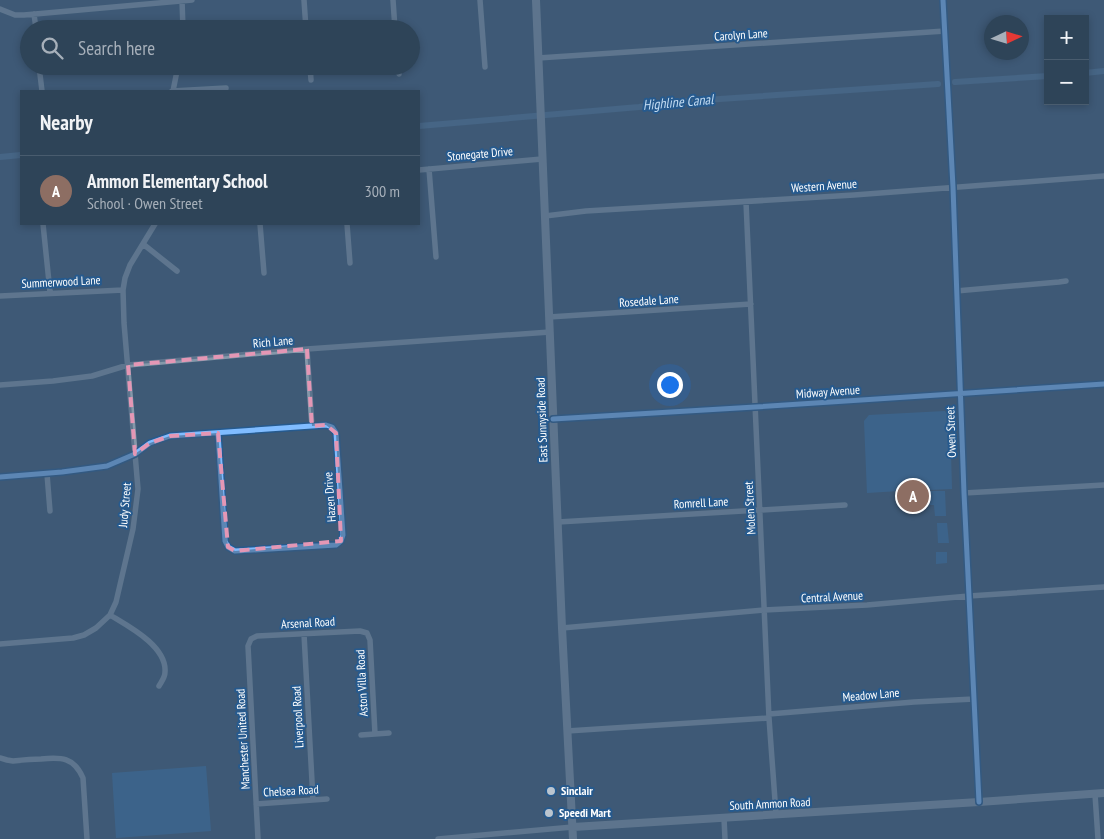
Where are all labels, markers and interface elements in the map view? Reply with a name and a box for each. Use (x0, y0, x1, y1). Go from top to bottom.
north arrow (984, 15, 1029, 60)
map controls (1044, 15, 1089, 105)
button: + (1044, 15, 1089, 60)
search box (20, 20, 420, 75)
street label: Carolyn Lane (714, 25, 768, 44)
icon: search (38, 34, 66, 62)
text: Search here (78, 36, 155, 60)
button: − (1044, 60, 1089, 105)
water label: Highline Canal (642, 90, 716, 114)
text: Nearby (40, 109, 93, 136)
street label: Stonegate Drive (446, 143, 514, 164)
text: Ammon Elementary School (87, 169, 268, 193)
street label: Western Avenue (791, 176, 857, 195)
text: A (52, 181, 60, 201)
text: 300 m (365, 181, 400, 201)
text: School · Owen Street (87, 193, 203, 213)
street label: Summerwood Lane (21, 272, 101, 291)
street label: Rosedale Lane (619, 291, 679, 310)
street label: Rich Lane (252, 332, 294, 351)
your location (657, 372, 683, 398)
street label: East Sunnyside Road (533, 377, 550, 463)
street label: Midway Avenue (795, 382, 860, 401)
street label: Owen Street (942, 405, 959, 458)
street label: Hazen Drive (320, 472, 339, 522)
pin: A (897, 477, 929, 515)
street label: Molen Street (741, 480, 758, 535)
street label: Judy Street (115, 481, 134, 529)
street label: Romrell Lane (673, 494, 729, 511)
street label: Central Avenue (801, 587, 863, 606)
street label: Arsenal Road (281, 614, 335, 631)
street label: Aston Villa Road (352, 649, 371, 717)
street label: Meadow Lane (842, 685, 900, 704)
street label: Liverpool Road (288, 686, 307, 748)
street label: Manchester United Road (232, 688, 253, 790)
street label: Chelsea Road (263, 782, 319, 799)
place label: Sinclair (561, 783, 593, 798)
marker: Sinclair (545, 785, 557, 797)
street label: South Ammon Road (729, 794, 811, 813)
place label: Speedi Mart (559, 805, 611, 820)
marker: Speedi Mart (543, 807, 555, 819)

